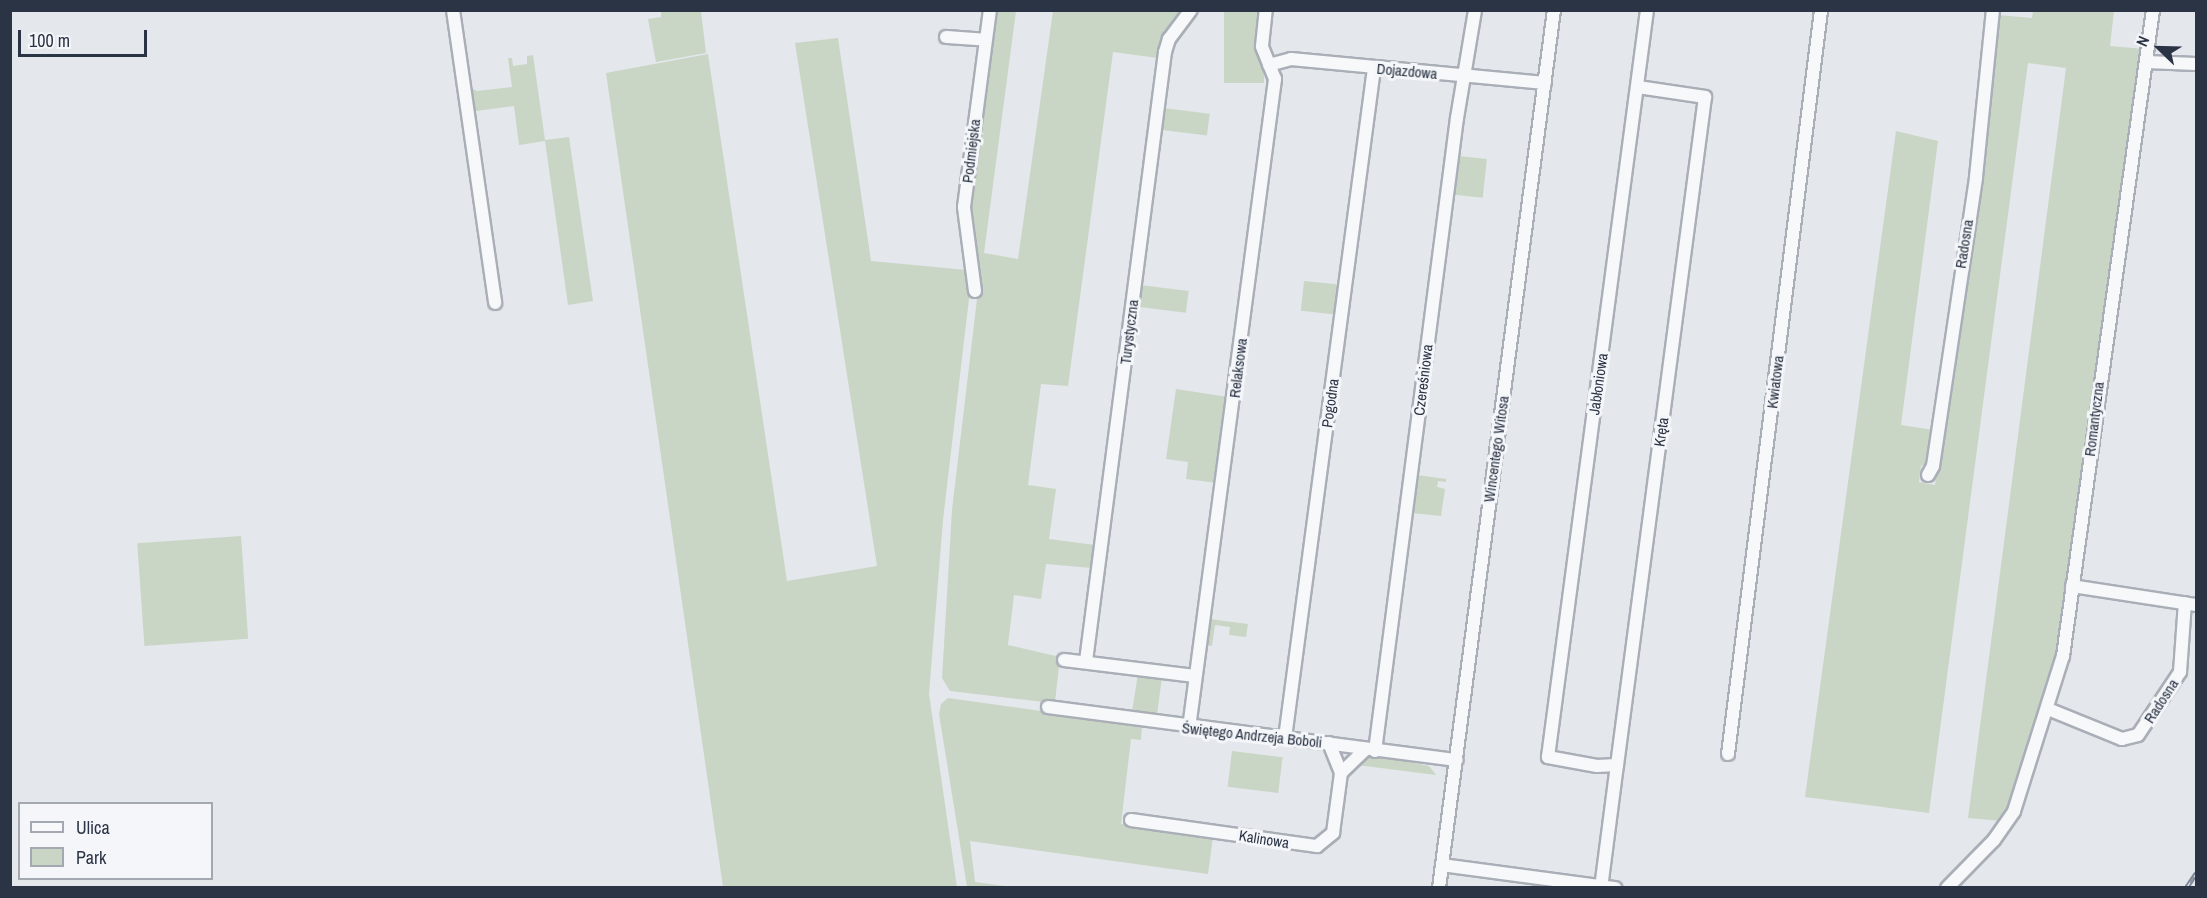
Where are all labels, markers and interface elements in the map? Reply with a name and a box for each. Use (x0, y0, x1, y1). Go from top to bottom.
scale bar (21, 18, 150, 56)
north arrow (2129, 18, 2189, 78)
text: 100 m (29, 28, 70, 53)
text: N (2130, 32, 2154, 50)
street label: Dojazdowa (1376, 59, 1438, 83)
street label: Podmiejska (958, 118, 984, 184)
street label: Radosna (1951, 218, 1977, 270)
street label: Turystyczna (1116, 299, 1142, 365)
street label: Relaksowa (1225, 337, 1251, 399)
street label: Czereśniowa (1410, 343, 1436, 417)
street label: Jabłoniowa (1585, 352, 1611, 416)
street label: Kwiatowa (1763, 354, 1787, 410)
street label: Pogodna (1318, 377, 1342, 429)
street label: Romantyczna (2080, 381, 2108, 457)
street label: Wincentego Witosa (1480, 395, 1512, 503)
street label: Kręta (1650, 416, 1672, 448)
street label: Radosna (2140, 675, 2182, 727)
street label: Świętego Andrzeja Boboli (1181, 719, 1323, 751)
legend (18, 802, 213, 880)
text: Ulica (76, 815, 110, 840)
street label: Kalinowa (1238, 826, 1290, 852)
text: Park (76, 845, 106, 870)

